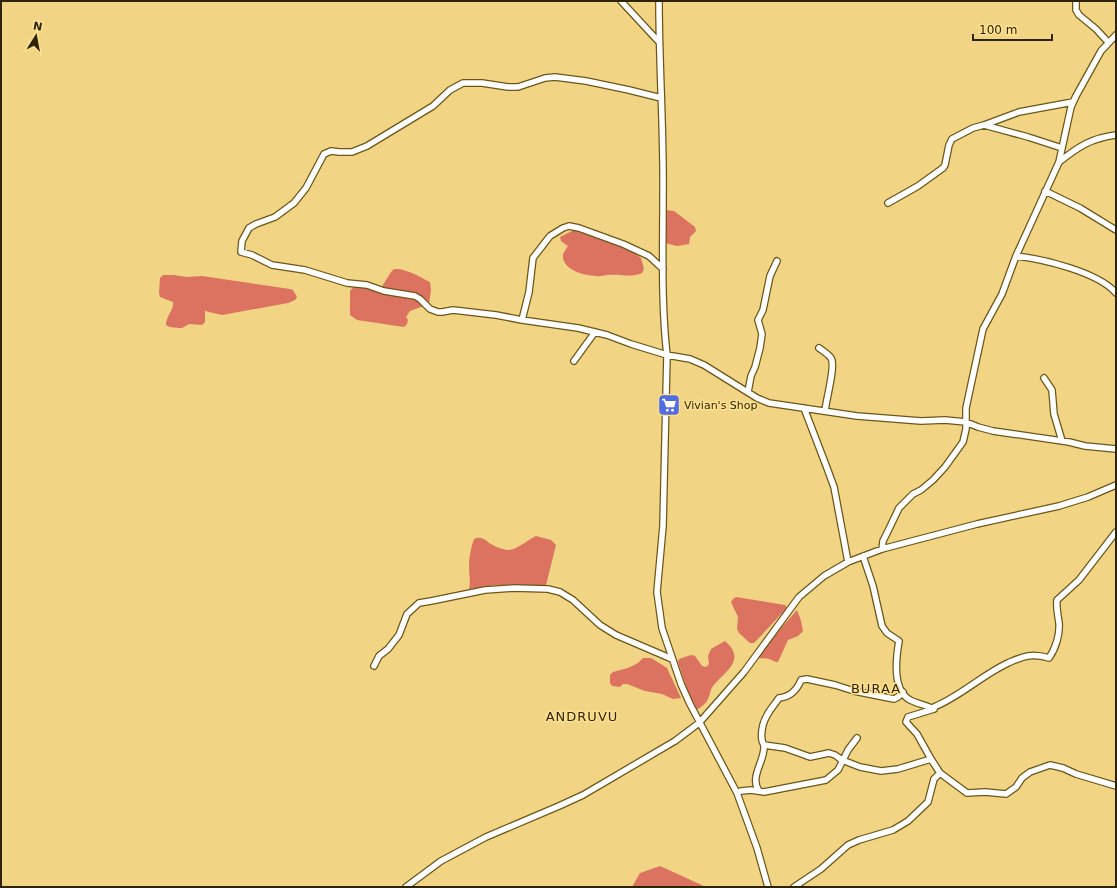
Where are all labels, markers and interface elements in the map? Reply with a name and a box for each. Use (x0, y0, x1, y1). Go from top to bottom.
north arrow (16, 16, 56, 56)
scale bar (973, 16, 1052, 42)
text: N (32, 19, 44, 34)
text: 100 m (979, 23, 1017, 37)
supermarket icon: Vivian's Shop (656, 392, 682, 418)
place label: Vivian's Shop (684, 399, 758, 412)
district label: BURAA (851, 681, 901, 696)
district label: ANDRUVU (546, 709, 618, 724)

